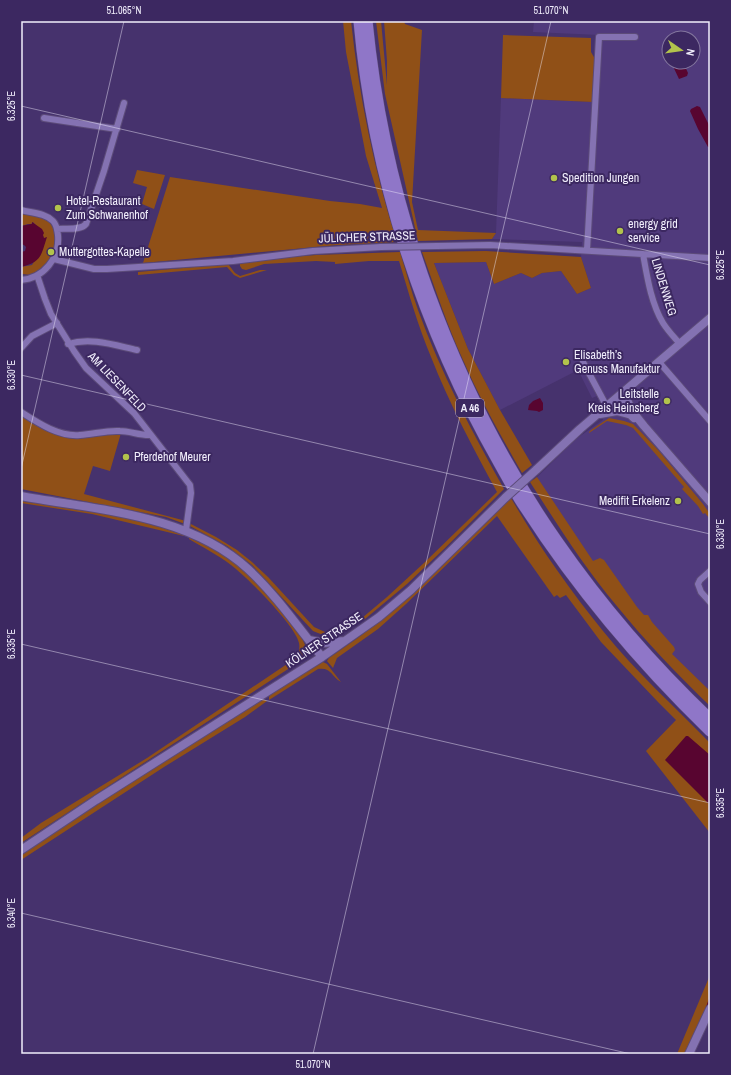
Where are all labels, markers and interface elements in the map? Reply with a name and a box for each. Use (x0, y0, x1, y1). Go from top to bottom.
text: 51.065°N (107, 4, 142, 17)
text: 51.070°N (534, 4, 569, 17)
north arrow (661, 30, 701, 70)
text: N (683, 48, 698, 57)
text: 6.325°E (5, 91, 18, 121)
place label: Spedition Jungen (562, 170, 639, 186)
marker: Spedition Jungen (549, 173, 559, 183)
place label: Hotel-Restaurant Zum Schwanenhof (66, 193, 148, 223)
marker: Hotel-Restaurant Zum Schwanenhof (53, 203, 63, 213)
place label: energy grid service (628, 216, 678, 246)
street label: JÜLICHER STRASSE (318, 226, 416, 247)
marker: energy grid service (615, 226, 625, 236)
place label: Muttergottes-Kapelle (59, 244, 150, 260)
marker: Muttergottes-Kapelle (46, 247, 56, 257)
text: 6.325°E (714, 250, 727, 280)
street label: LINDENWEG (648, 256, 680, 318)
place label: Elisabeth’s Genuss Manufaktur (574, 347, 661, 377)
street label: AM LIESENFELD (84, 348, 150, 415)
marker: Elisabeth’s Genuss Manufaktur (561, 357, 571, 367)
text: 6.330°E (5, 360, 18, 390)
place label: Leitstelle Kreis Heinsberg (588, 386, 660, 416)
marker: Leitstelle Kreis Heinsberg (662, 396, 672, 406)
road number: A 46 (456, 399, 484, 417)
place label: Pferdehof Meurer (134, 449, 211, 465)
marker: Pferdehof Meurer (121, 452, 131, 462)
place label: Medifit Erkelenz (599, 493, 670, 509)
marker: Medifit Erkelenz (673, 496, 683, 506)
text: 6.330°E (714, 519, 727, 549)
street label: KÖLNER STRASSE (282, 608, 365, 672)
text: 6.335°E (5, 629, 18, 659)
text: 6.335°E (714, 788, 727, 818)
text: 6.340°E (5, 898, 18, 928)
text: 51.070°N (296, 1058, 331, 1071)

